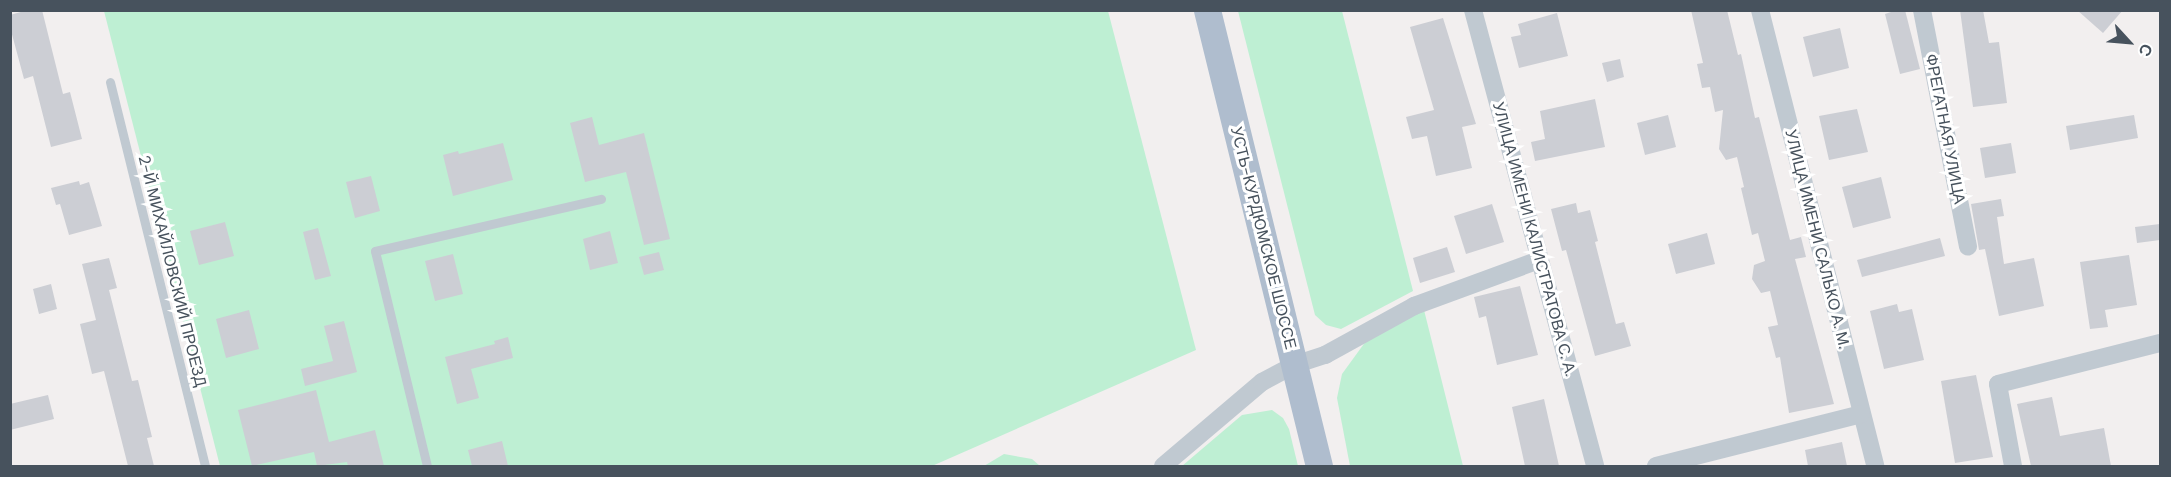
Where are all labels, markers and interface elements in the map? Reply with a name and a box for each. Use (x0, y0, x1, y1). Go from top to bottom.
north arrow (2099, 12, 2159, 72)
text: С (2134, 40, 2158, 60)
street label: ФРЕГАТНАЯ УЛИЦА (1921, 52, 1969, 206)
street label: УЛИЦА ИМЕНИ КАЛИСТРАТОВА С. А. (1488, 100, 1580, 378)
street label: УСТЬ-КУРДЮМСКОЕ ШОССЕ (1226, 125, 1300, 351)
street label: УЛИЦА ИМЕНИ САЛЬКО А. М. (1780, 128, 1854, 350)
street label: 2-Й МИХАЙЛОВСКИЙ ПРОЕЗД (134, 153, 210, 389)

